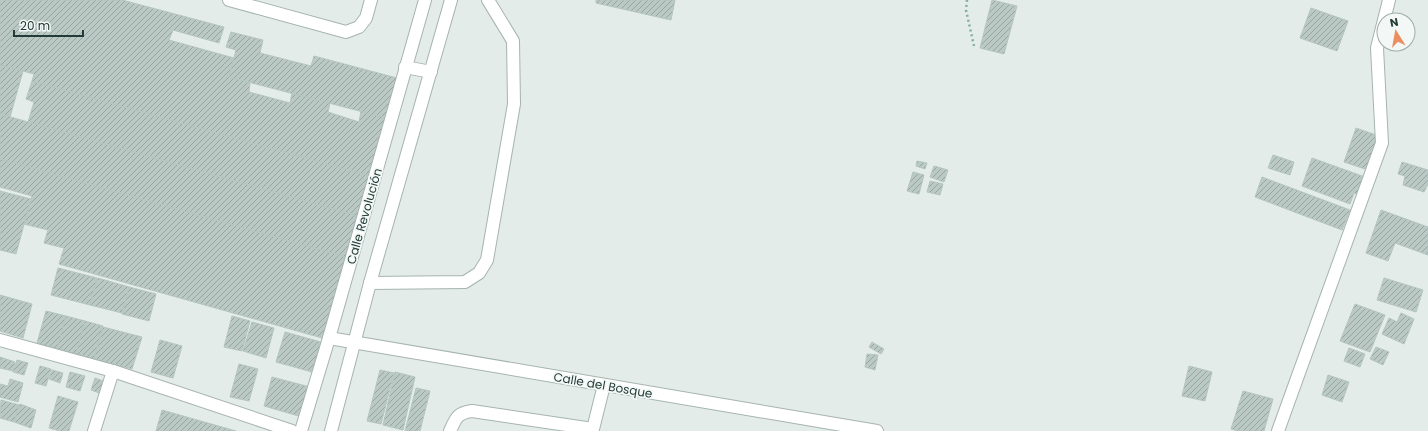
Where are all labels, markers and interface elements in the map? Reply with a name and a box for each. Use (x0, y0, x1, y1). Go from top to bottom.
scale bar (14, 12, 83, 38)
north arrow (1376, 12, 1416, 52)
text: N (1389, 14, 1400, 31)
text: 20 m (20, 17, 50, 34)
street label: Calle Revolución (342, 166, 386, 266)
street label: Calle del Bosque (552, 368, 654, 402)

